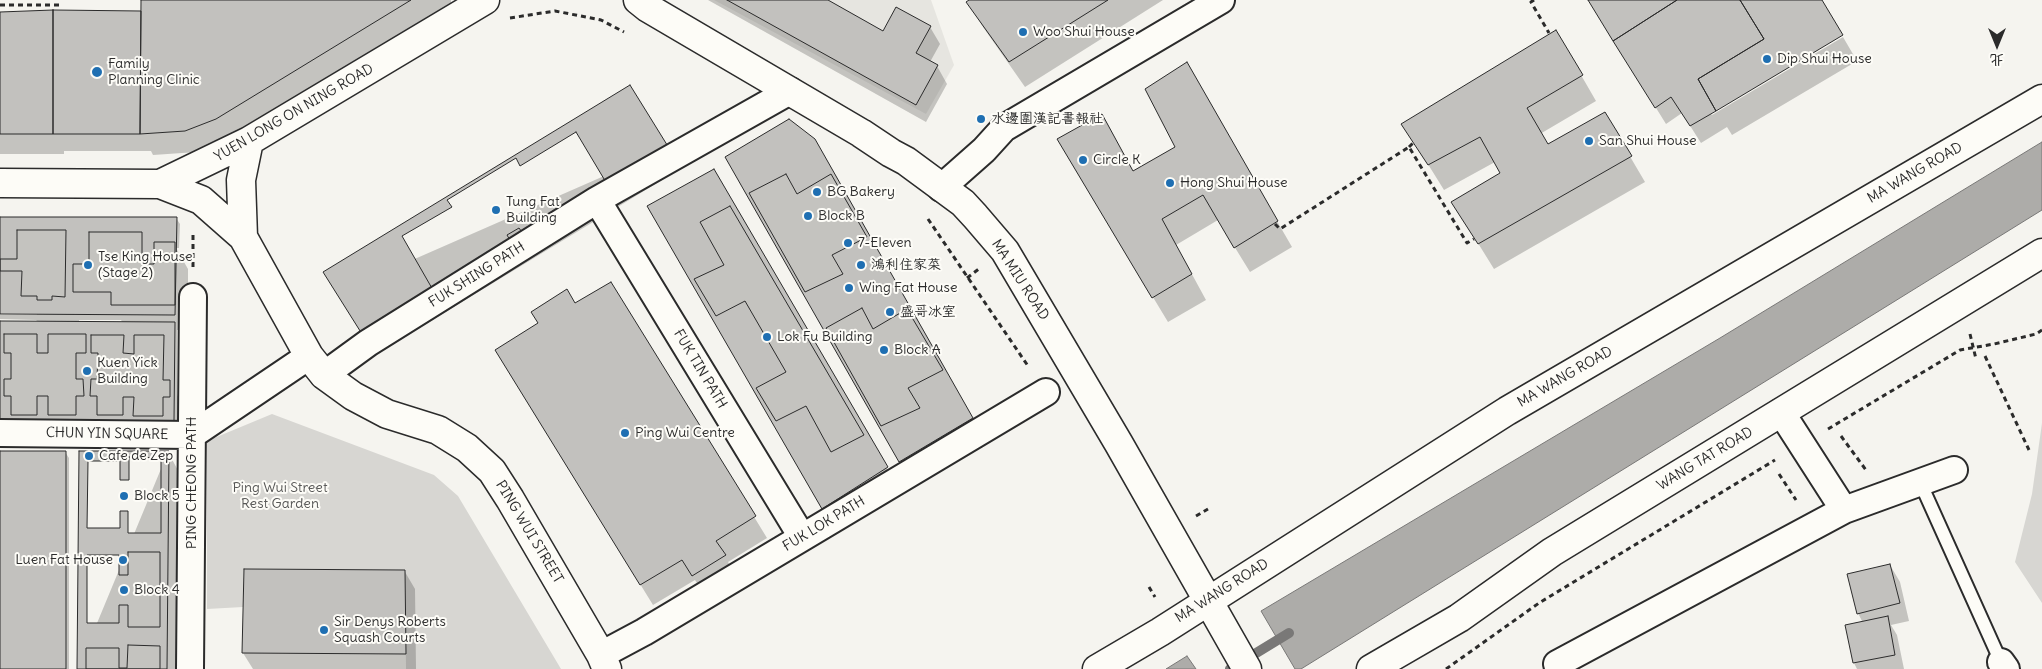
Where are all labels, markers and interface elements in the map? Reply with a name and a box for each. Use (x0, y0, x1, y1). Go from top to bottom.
north arrow (1972, 20, 2022, 70)
place label: Woo Shui House (1033, 24, 1135, 40)
marker: Woo Shui House (1017, 26, 1029, 38)
place label: Dip Shui House (1777, 51, 1872, 67)
text: 北 (1990, 51, 2004, 69)
marker: Dip Shui House (1761, 53, 1773, 65)
place label: Family Planning Clinic (108, 56, 200, 88)
street label: YUEN LONG ON NING ROAD (211, 61, 377, 165)
marker: Family Planning Clinic (90, 65, 104, 79)
place label: 水邊圍漢記書報社 (991, 111, 1103, 127)
marker: 水邊圍漢記書報社 (975, 113, 987, 125)
place label: San Shui House (1599, 133, 1697, 149)
marker: San Shui House (1583, 135, 1595, 147)
street label: MA WANG ROAD (1865, 139, 1965, 207)
place label: Circle K (1093, 152, 1141, 168)
marker: Circle K (1077, 154, 1089, 166)
place label: Hong Shui House (1180, 175, 1288, 191)
marker: Hong Shui House (1164, 177, 1176, 189)
place label: BG Bakery (827, 184, 895, 200)
marker: BG Bakery (811, 186, 823, 198)
place label: Tung Fat Building (506, 194, 560, 226)
marker: Tung Fat Building (490, 204, 502, 216)
place label: Block B (818, 208, 865, 224)
marker: Block B (802, 210, 814, 222)
place label: 7-Eleven (858, 235, 912, 251)
marker: 7-Eleven (842, 237, 854, 249)
street label: MA MIU ROAD (988, 237, 1052, 323)
street label: FUK SHING PATH (426, 239, 528, 311)
place label: Tse King House (Stage 2) (98, 249, 193, 282)
place label: 鴻利住家菜 (871, 257, 941, 273)
marker: Tse King House (Stage 2) (82, 259, 94, 271)
marker: 鴻利住家菜 (855, 259, 867, 271)
place label: Wing Fat House (859, 280, 957, 296)
marker: Wing Fat House (843, 282, 855, 294)
place label: 盛哥冰室 (900, 304, 956, 320)
marker: 盛哥冰室 (884, 306, 896, 318)
street label: FUK TIN PATH (670, 326, 730, 412)
place label: Lok Fu Building (777, 329, 873, 345)
marker: Lok Fu Building (761, 331, 773, 343)
place label: Block A (894, 342, 941, 358)
street label: MA WANG ROAD (1515, 343, 1615, 411)
marker: Block A (878, 344, 890, 356)
place label: Kuen Yick Building (97, 355, 158, 388)
marker: Kuen Yick Building (81, 365, 93, 377)
street label: PING CHEONG PATH (184, 417, 200, 549)
street label: WANG TAT ROAD (1654, 424, 1756, 494)
street label: CHUN YIN SQUARE (46, 425, 168, 443)
place label: Ping Wui Centre (635, 425, 735, 441)
marker: Ping Wui Centre (619, 427, 631, 439)
place label: Cafe de Zep (99, 448, 173, 464)
marker: Cafe de Zep (83, 450, 95, 462)
street label: PING WUI STREET (492, 478, 566, 586)
park label: Ping Wui Street Rest Garden (232, 480, 328, 512)
place label: Block 5 (134, 488, 180, 504)
marker: Block 5 (118, 490, 130, 502)
street label: FUK LOK PATH (780, 493, 868, 555)
place label: Luen Fat House (15, 552, 113, 568)
marker: Luen Fat House (117, 554, 129, 566)
street label: MA WANG ROAD (1172, 556, 1272, 626)
place label: Block 4 (134, 582, 180, 598)
marker: Block 4 (118, 584, 130, 596)
place label: Sir Denys Roberts Squash Courts (334, 614, 446, 646)
marker: Sir Denys Roberts Squash Courts (318, 624, 330, 636)

